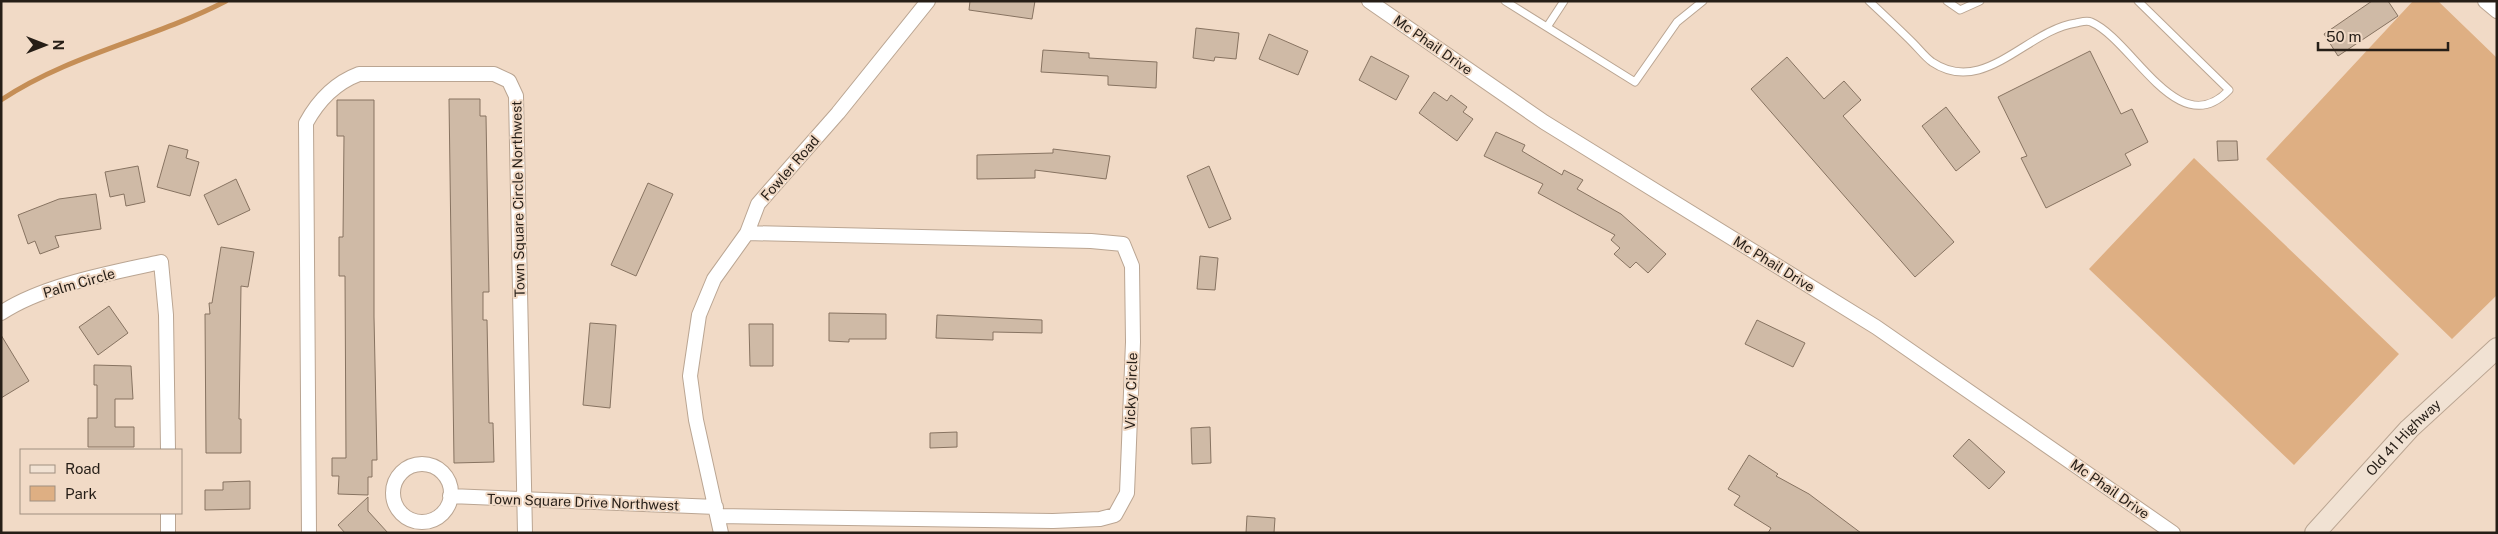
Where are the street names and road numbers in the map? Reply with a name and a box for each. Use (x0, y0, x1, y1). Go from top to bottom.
street label: Mc Phail Drive (1390, 12, 1476, 78)
street label: Town Square Circle Northwest (508, 100, 528, 298)
street label: Fowler Road (757, 132, 823, 204)
street label: Mc Phail Drive (1730, 233, 1818, 295)
street label: Palm Circle (41, 265, 117, 301)
street label: Vicky Circle (1122, 352, 1140, 430)
street label: Old 41 Highway (2363, 396, 2444, 479)
street label: Mc Phail Drive (2067, 456, 2153, 522)
street label: Town Square Drive Northwest (487, 491, 679, 513)

